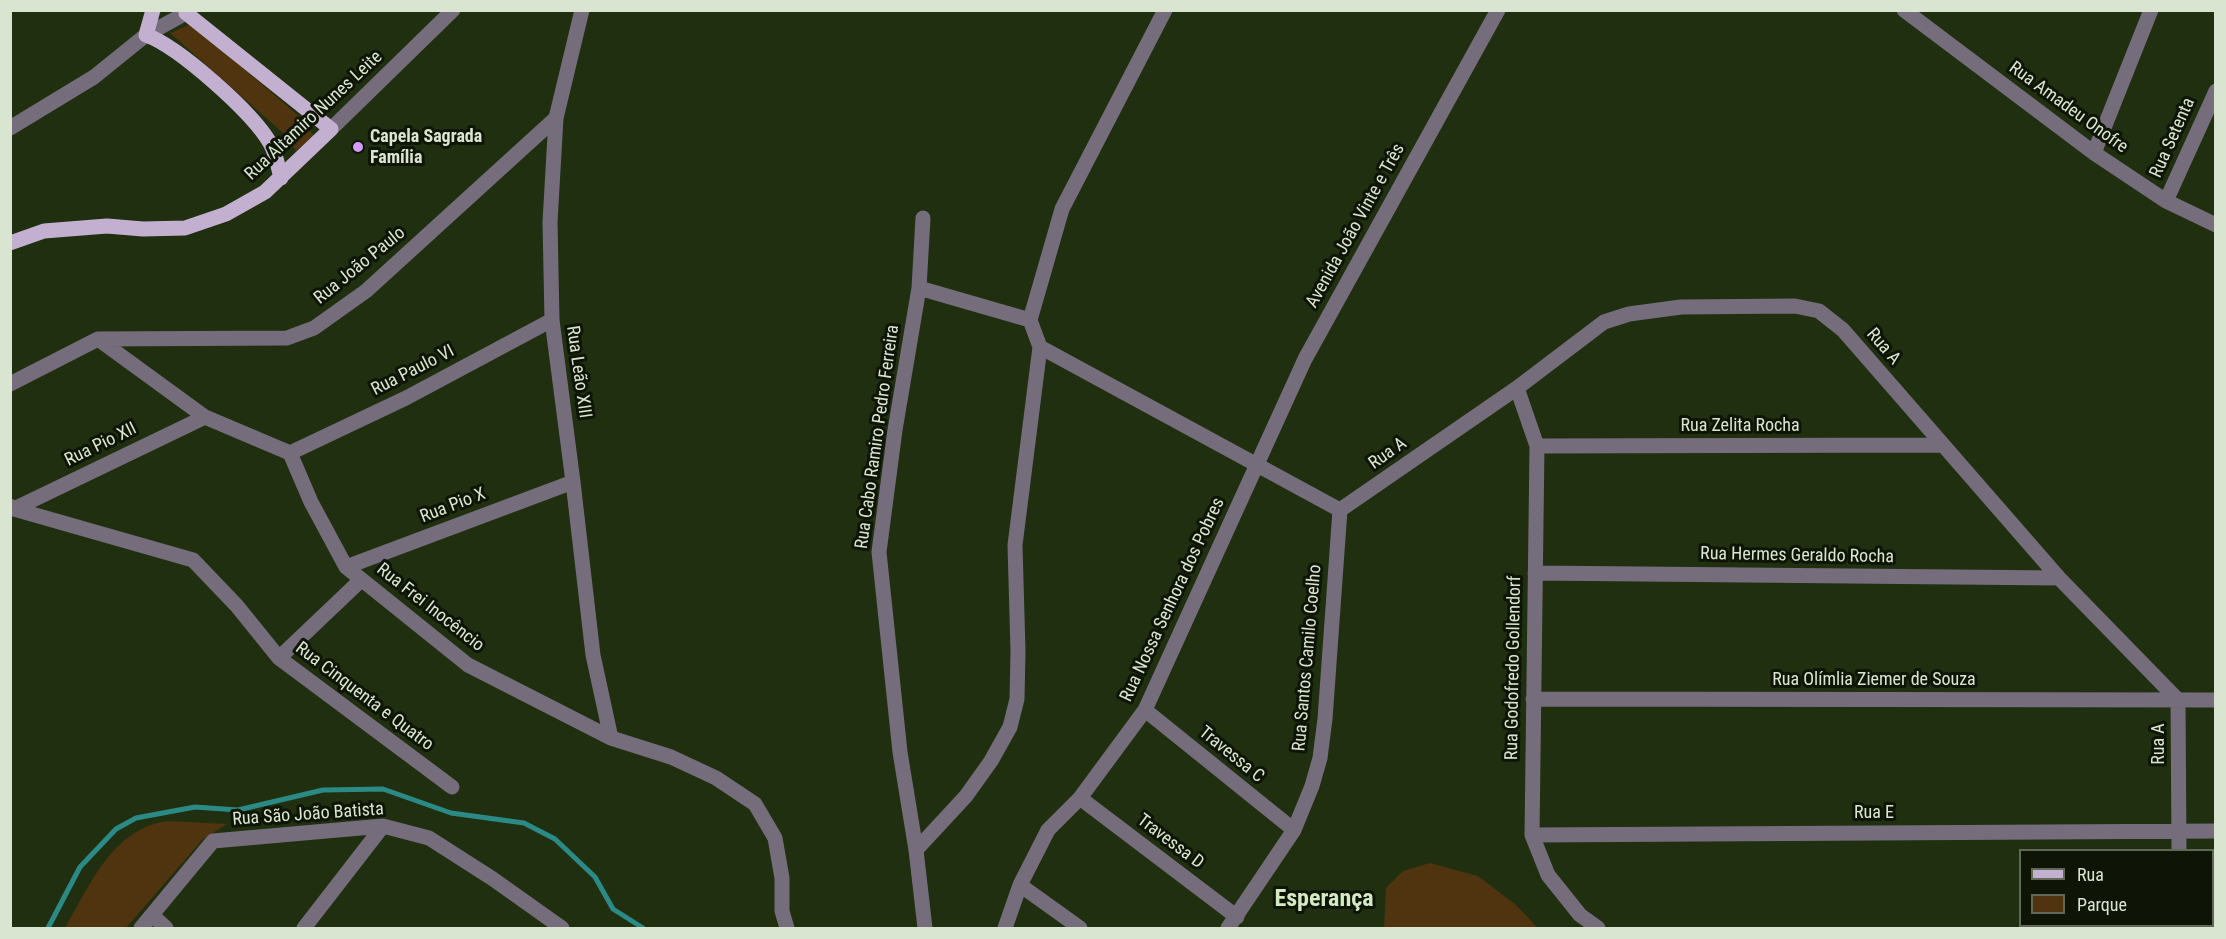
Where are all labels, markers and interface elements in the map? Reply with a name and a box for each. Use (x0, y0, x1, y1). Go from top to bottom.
street label: Rua Altamiro Nunes Leite (241, 47, 387, 185)
street label: Rua Amadeu Onofre (2004, 58, 2132, 158)
street label: Rua Setenta (2146, 95, 2200, 181)
place label: Capela Sagrada Família (370, 126, 482, 168)
marker: Capela Sagrada Família (351, 140, 365, 154)
street label: Avenida João Vinte e Três (1302, 140, 1410, 312)
street label: Rua João Paulo (310, 223, 410, 309)
street label: Rua Leão XIII (561, 324, 595, 420)
street label: Rua Cabo Ramiro Pedro Ferreira (852, 324, 904, 550)
street label: Rua A (1861, 324, 1905, 370)
street label: Rua Paulo VI (368, 341, 458, 401)
street label: Rua Zelita Rocha (1680, 415, 1800, 437)
street label: Rua Pio XII (62, 418, 140, 472)
street label: Rua A (1365, 433, 1411, 475)
street label: Rua Pio X (417, 484, 489, 528)
street label: Rua Nossa Senhora dos Pobres (1116, 495, 1230, 705)
street label: Rua Hermes Geraldo Rocha (1700, 544, 1894, 568)
street label: Rua Frei Inocêncio (372, 559, 488, 657)
street label: Rua Santos Camilo Coelho (1289, 564, 1327, 752)
street label: Rua Godofredo Gollendorf (1502, 576, 1526, 760)
street label: Rua Cinquenta e Quatro (291, 638, 437, 756)
street label: Rua Olímlia Ziemer de Souza (1772, 669, 1976, 691)
street label: Travessa C (1194, 722, 1268, 788)
street label: Rua A (2148, 723, 2170, 765)
street label: Rua São João Batista (232, 799, 384, 831)
street label: Rua E (1854, 802, 1894, 824)
street label: Travessa D (1132, 810, 1208, 874)
legend (2019, 849, 2214, 927)
text: Rua (2077, 864, 2104, 885)
district label: Esperança (1274, 886, 1374, 914)
text: Parque (2077, 894, 2127, 915)

